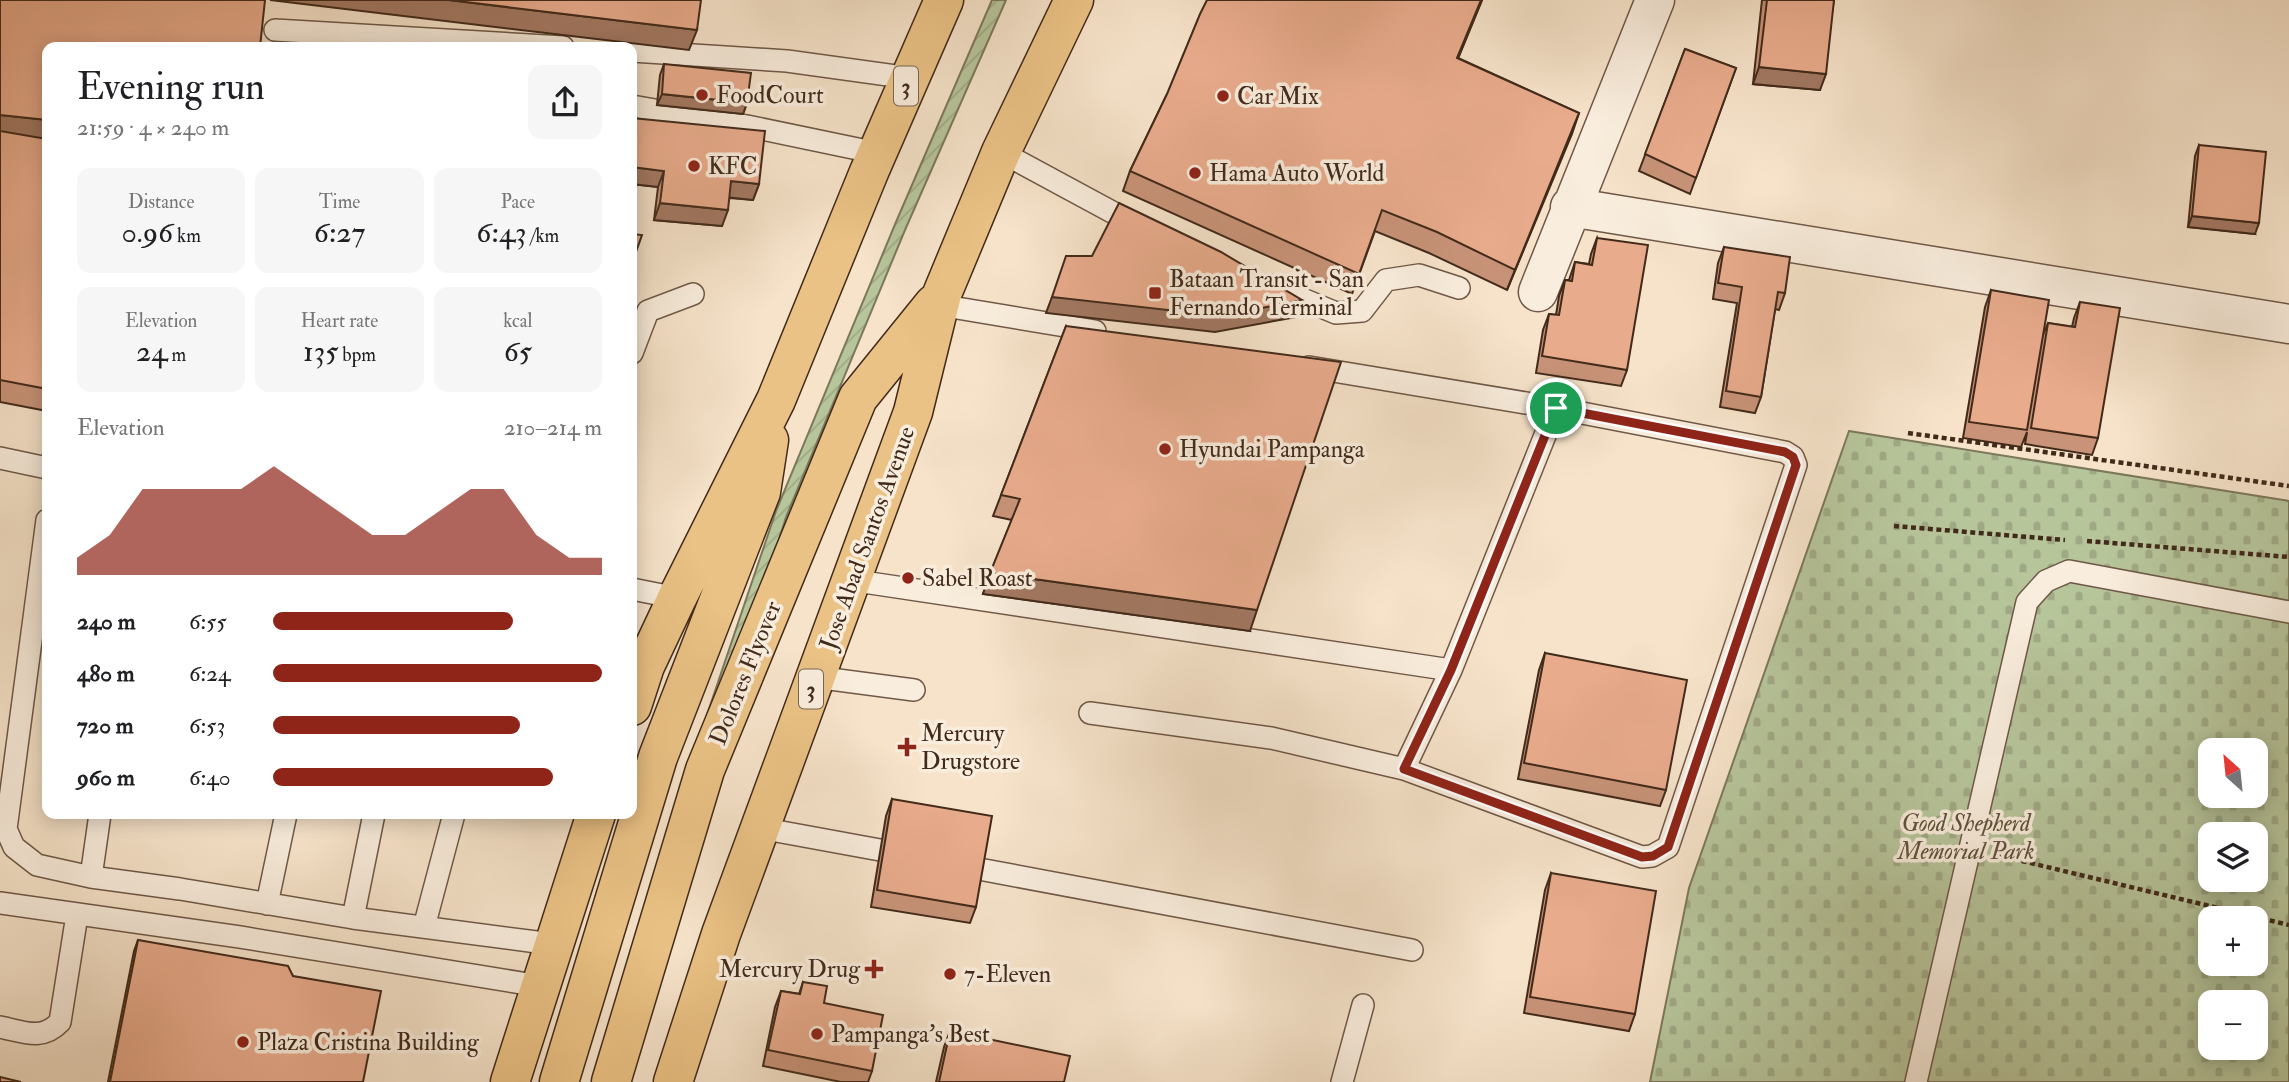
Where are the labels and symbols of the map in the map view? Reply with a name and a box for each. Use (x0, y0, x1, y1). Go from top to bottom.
road number: 3 (894, 66, 918, 106)
place label: FoodCourt (716, 80, 824, 111)
place label: Car Mix (1237, 81, 1319, 112)
marker: FoodCourt (694, 87, 710, 103)
marker: Car Mix (1215, 88, 1231, 104)
place label: KFC (708, 151, 757, 182)
marker: KFC (686, 158, 702, 174)
place label: Hama Auto World (1209, 158, 1385, 189)
marker: Hama Auto World (1187, 165, 1203, 181)
place label: Bataan Transit - San Fernando Terminal (1169, 264, 1364, 323)
marker: Bataan Transit - San Fernando Terminal (1147, 285, 1163, 301)
pin (1526, 378, 1586, 438)
street label: Jose Abad Santos Avenue (812, 422, 922, 655)
place label: Hyundai Pampanga (1179, 434, 1366, 465)
marker: Hyundai Pampanga (1157, 441, 1173, 457)
place label: Sabel Roast (922, 563, 1033, 594)
marker: Sabel Roast (900, 570, 916, 586)
street label: Dolores Flyover (702, 597, 788, 750)
road number: 3 (799, 670, 823, 708)
place label: Mercury Drugstore (921, 718, 1020, 777)
north arrow (2198, 738, 2268, 808)
marker: Mercury Drugstore (899, 739, 915, 755)
park label: Good Shepherd Memorial Park (1896, 808, 2034, 867)
place label: Mercury Drug (719, 954, 861, 985)
place label: 7-Eleven (964, 959, 1051, 990)
marker: Mercury Drug (866, 961, 882, 977)
marker: 7-Eleven (942, 966, 958, 982)
place label: Pampanga's Best (831, 1019, 990, 1050)
marker: Pampanga's Best (809, 1026, 825, 1042)
place label: Plaza Cristina Building (257, 1027, 480, 1058)
marker: Plaza Cristina Building (235, 1034, 251, 1050)

